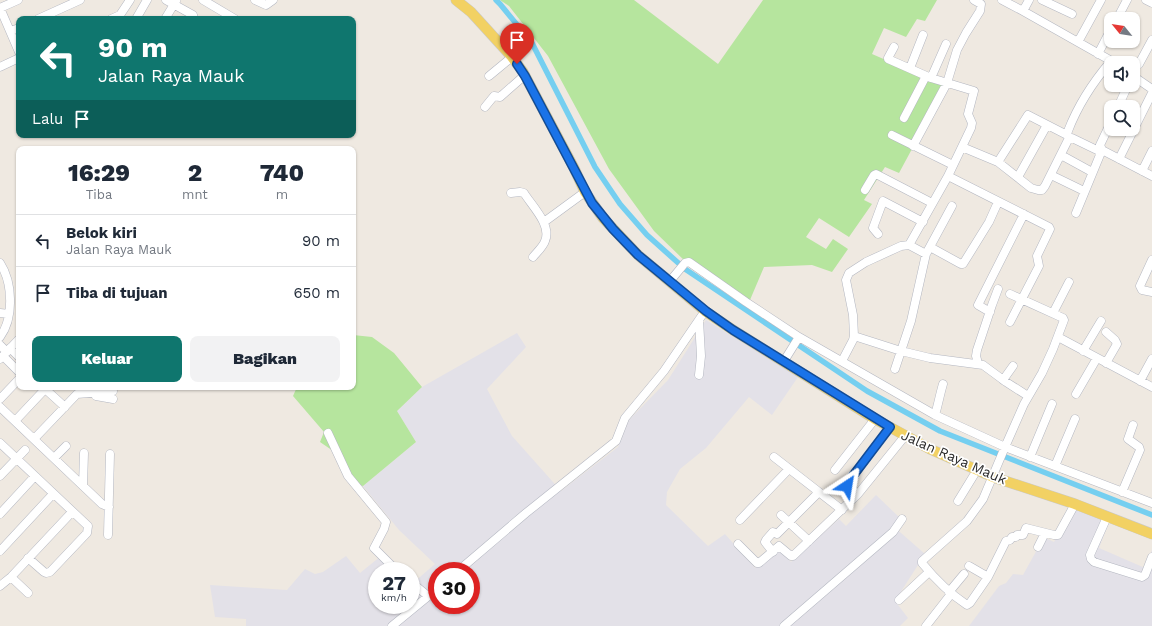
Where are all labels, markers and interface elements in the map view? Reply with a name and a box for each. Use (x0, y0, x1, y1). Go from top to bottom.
north arrow (1104, 12, 1140, 48)
map controls (1104, 12, 1140, 136)
pin (500, 23, 534, 64)
icon: arrive (506, 29, 528, 51)
text: 90 m (98, 31, 168, 64)
icon: left (32, 32, 84, 84)
button: sound (1104, 56, 1140, 92)
text: Jalan Raya Mauk (98, 65, 244, 86)
button: search (1104, 100, 1140, 136)
icon: arrive (71, 108, 93, 130)
text: Lalu (32, 110, 63, 128)
text: 16:29 (68, 159, 130, 187)
text: 2 (188, 159, 202, 187)
text: 740 (260, 159, 304, 187)
text: Tiba (86, 187, 112, 202)
text: mnt (182, 187, 208, 202)
text: m (276, 187, 288, 202)
text: Belok kiri (66, 224, 137, 242)
icon: left (32, 230, 54, 252)
text: 90 m (302, 232, 340, 250)
text: Jalan Raya Mauk (66, 242, 172, 257)
icon: arrive (32, 282, 54, 304)
text: Tiba di tujuan (66, 284, 168, 302)
text: 650 m (293, 284, 340, 302)
button: Keluar (32, 336, 182, 382)
button: Bagikan (190, 336, 340, 382)
street label: Jalan Raya Mauk (899, 427, 1009, 487)
position arrow (826, 465, 868, 507)
speed limit sign: 30 (428, 562, 480, 614)
text: 27 (382, 571, 406, 595)
text: km/h (381, 592, 407, 603)

